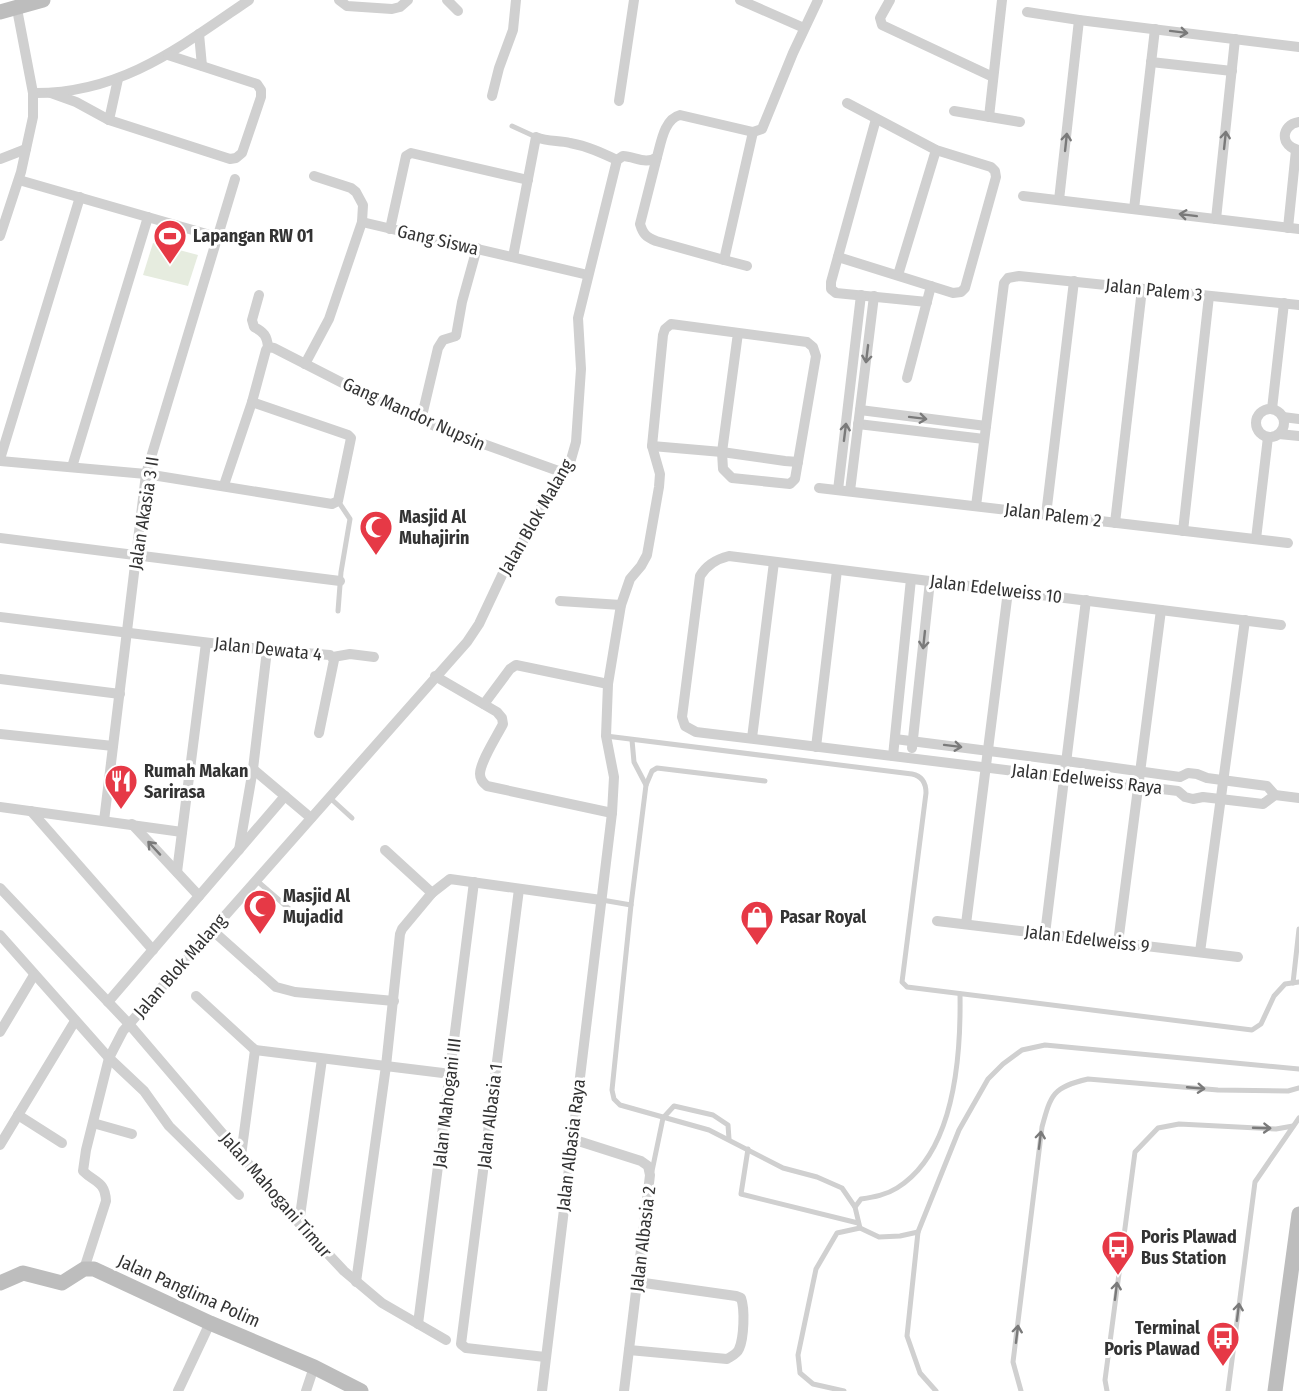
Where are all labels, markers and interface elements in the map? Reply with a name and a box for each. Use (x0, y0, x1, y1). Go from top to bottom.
one-way arrow (1168, 27, 1188, 38)
one-way arrow (1219, 130, 1230, 150)
one-way arrow (1060, 132, 1071, 152)
one-way arrow (1179, 209, 1199, 220)
sports icon: Lapangan RW 01 (152, 218, 188, 265)
street label: Gang Siswa (395, 220, 481, 260)
place label: Lapangan RW 01 (193, 225, 314, 247)
street label: Jalan Palem 3 (1104, 274, 1204, 306)
one-way arrow (861, 344, 872, 364)
street label: Gang Mandor Nupsin (339, 373, 489, 455)
one-way arrow (908, 412, 927, 423)
one-way arrow (839, 422, 850, 442)
street label: Jalan Akasia 3 II (124, 455, 164, 571)
street label: Jalan Blok Malang (494, 455, 578, 579)
street label: Jalan Palem 2 (1003, 498, 1103, 532)
place label: Masjid Al Muhajirin (399, 506, 470, 549)
mosque icon: Masjid Al Muhajirin (358, 509, 394, 556)
street label: Jalan Edelweiss 10 (929, 570, 1063, 608)
one-way arrow (918, 629, 929, 649)
street label: Jalan Dewata 4 (213, 632, 323, 666)
one-way arrow (942, 741, 962, 752)
street label: Jalan Edelweiss Raya (1010, 759, 1164, 799)
place label: Rumah Makan Sarirasa (144, 760, 249, 803)
restaurant icon: Rumah Makan Sarirasa (103, 763, 139, 810)
one-way arrow (147, 841, 162, 856)
place label: Masjid Al Mujadid (283, 885, 350, 928)
mosque icon: Masjid Al Mujadid (242, 888, 278, 935)
shop icon: Pasar Royal (739, 899, 775, 946)
place label: Pasar Royal (780, 906, 866, 928)
street label: Jalan Blok Malang (129, 909, 231, 1022)
street label: Jalan Edelweiss 9 (1023, 920, 1151, 958)
street label: Jalan Mahogani III (428, 1037, 466, 1169)
street label: Jalan Albasia 1 (473, 1062, 507, 1170)
street label: Jalan Albasia Raya (552, 1077, 590, 1212)
one-way arrow (1185, 1083, 1205, 1094)
one-way arrow (1252, 1123, 1272, 1134)
street label: Jalan Mahogani Timur (216, 1128, 337, 1263)
one-way arrow (1035, 1131, 1046, 1151)
street label: Jalan Albasia 2 (626, 1185, 660, 1293)
place label: Poris Plawad Bus Station (1141, 1226, 1237, 1269)
bus stop icon: Poris Plawad Bus Station (1100, 1229, 1136, 1276)
street label: Jalan Panglima Polim (114, 1250, 264, 1332)
one-way arrow (1110, 1282, 1121, 1302)
one-way arrow (1232, 1303, 1243, 1322)
place label: Terminal Poris Plawad (1104, 1317, 1200, 1360)
bus stop icon: Terminal Poris Plawad (1205, 1320, 1241, 1367)
one-way arrow (1012, 1324, 1023, 1344)

